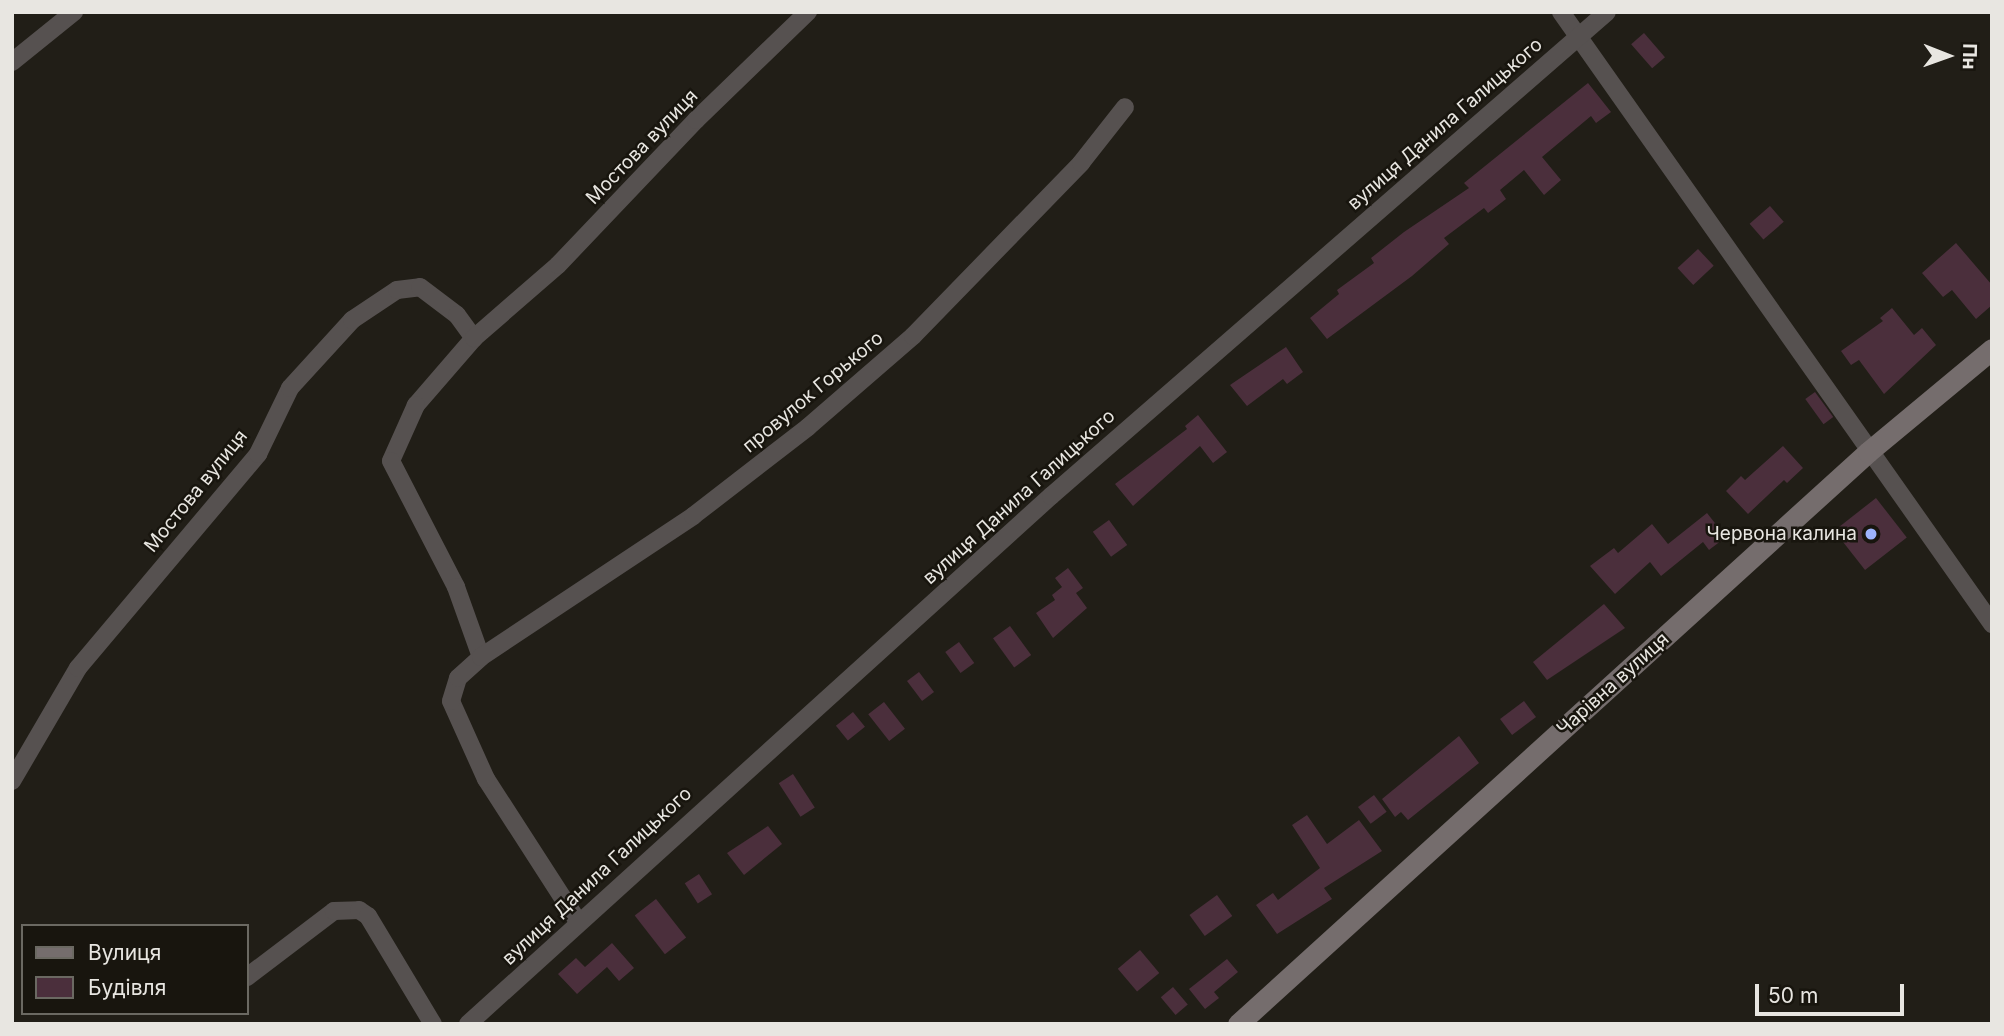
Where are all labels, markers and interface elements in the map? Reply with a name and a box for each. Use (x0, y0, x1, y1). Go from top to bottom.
north arrow (1913, 21, 1983, 91)
street label: вулиця Данила Галицького (1343, 33, 1547, 215)
text: Пн (1958, 43, 1981, 70)
street label: Мостова вулиця (581, 85, 703, 209)
street label: провулок Горького (738, 327, 888, 457)
street label: вулиця Данила Галицького (918, 405, 1120, 589)
street label: Мостова вулиця (140, 425, 252, 557)
place label: Червона калина (1707, 523, 1857, 545)
marker: Червона калина (1863, 526, 1879, 542)
street label: Чарівна вулиця (1552, 628, 1674, 740)
street label: вулиця Данила Галицького (498, 782, 696, 970)
legend (21, 924, 248, 1015)
text: Вулиця (88, 940, 161, 965)
scale bar (1759, 970, 1908, 1014)
text: Будівля (88, 975, 166, 1000)
text: 50 m (1768, 983, 1818, 1008)

